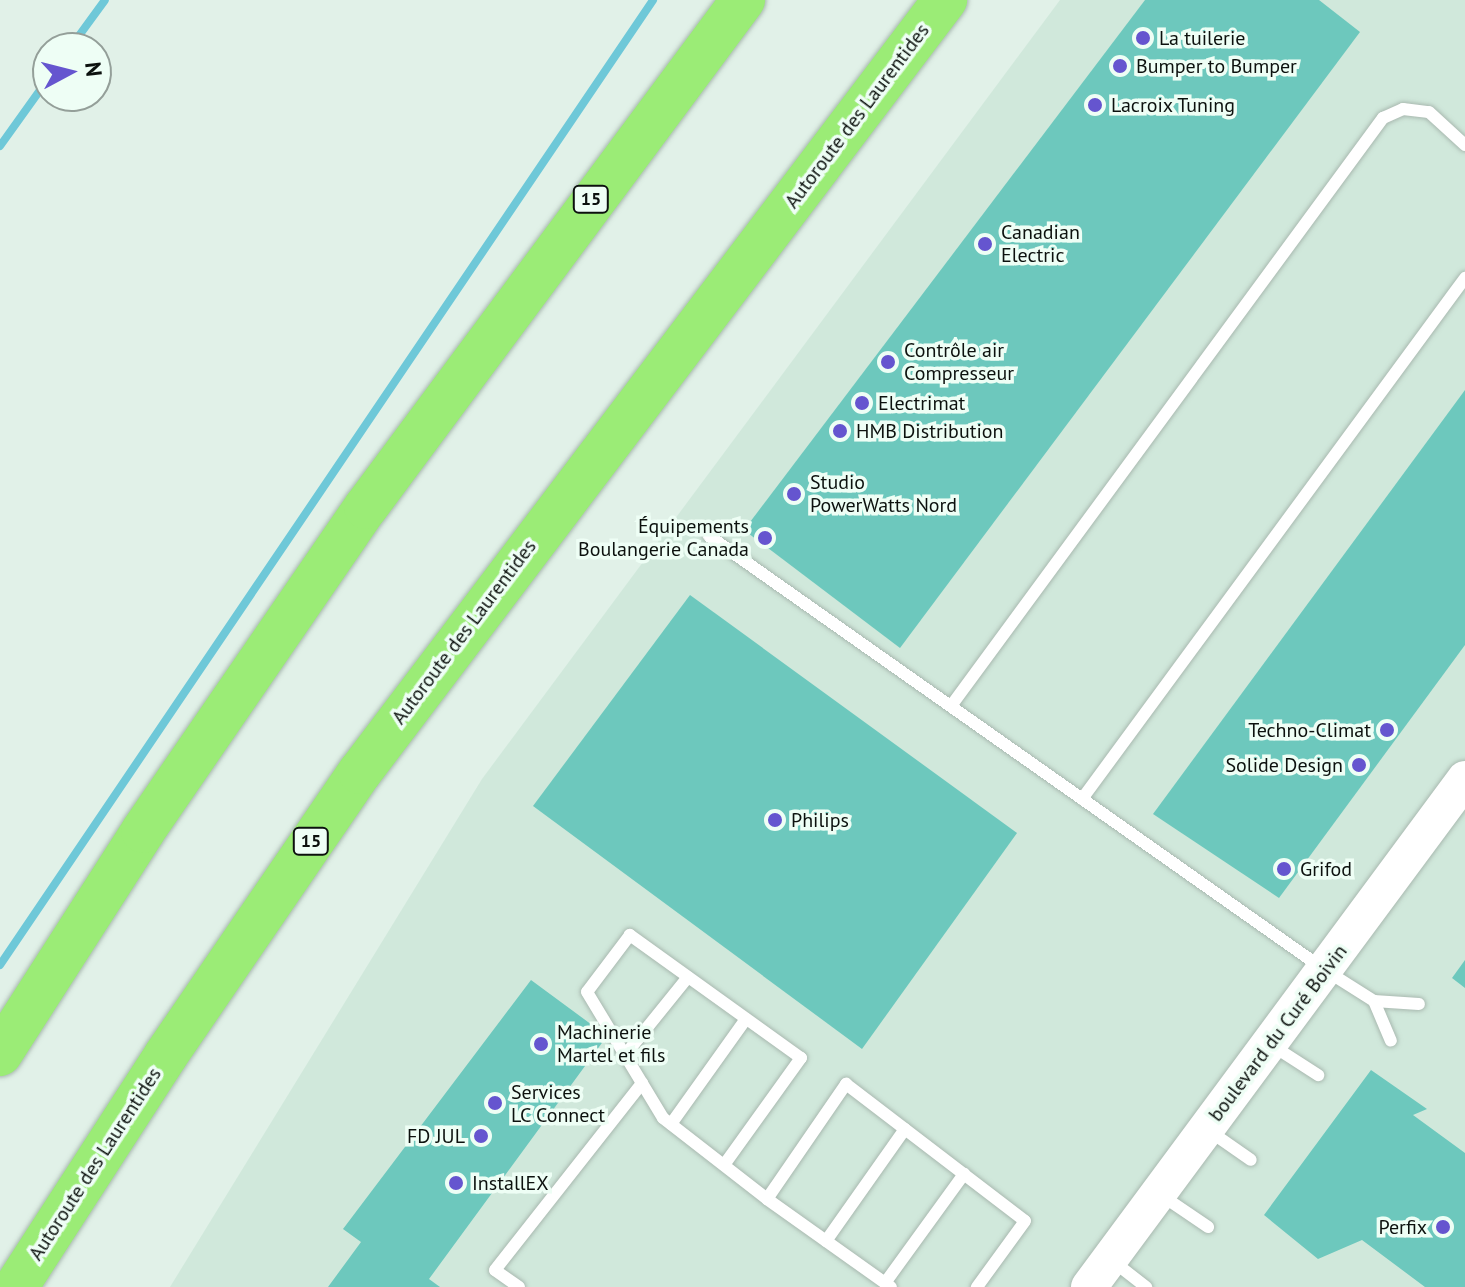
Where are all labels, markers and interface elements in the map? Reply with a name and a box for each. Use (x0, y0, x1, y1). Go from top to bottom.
street label: Autoroute des Laurentides (780, 19, 934, 213)
place label: La tuilerie (1159, 26, 1245, 50)
marker: La tuilerie (1134, 29, 1152, 47)
north arrow (32, 32, 112, 112)
place label: Bumper to Bumper (1136, 54, 1297, 78)
marker: Bumper to Bumper (1111, 57, 1129, 75)
text: N (79, 60, 109, 78)
place label: Lacroix Tuning (1111, 93, 1236, 117)
marker: Lacroix Tuning (1086, 96, 1104, 114)
road number: 15 (571, 185, 611, 213)
place label: Canadian Electric (1001, 220, 1080, 267)
marker: Canadian Electric (976, 235, 994, 253)
place label: Contrôle air Compresseur (904, 338, 1014, 385)
marker: Contrôle air Compresseur (879, 353, 897, 371)
place label: Electrimat (878, 391, 965, 415)
marker: Electrimat (853, 394, 871, 412)
place label: HMB Distribution (856, 419, 1003, 443)
marker: HMB Distribution (831, 422, 849, 440)
place label: Studio PowerWatts Nord (810, 470, 957, 517)
marker: Studio PowerWatts Nord (785, 485, 803, 503)
place label: Équipements Boulangerie Canada (578, 514, 749, 561)
marker: Équipements Boulangerie Canada (756, 529, 774, 547)
street label: Autoroute des Laurentides (387, 535, 541, 729)
place label: Techno-Climat (1248, 718, 1371, 742)
marker: Techno-Climat (1378, 721, 1396, 739)
place label: Solide Design (1226, 753, 1343, 777)
marker: Solide Design (1350, 756, 1368, 774)
place label: Philips (791, 808, 849, 832)
marker: Philips (766, 811, 784, 829)
road number: 15 (291, 827, 331, 855)
place label: Grifod (1300, 857, 1352, 881)
marker: Grifod (1275, 860, 1293, 878)
street label: boulevard du Curé Boivin (1204, 940, 1352, 1126)
place label: Machinerie Martel et fils (557, 1020, 665, 1067)
marker: Machinerie Martel et fils (532, 1035, 550, 1053)
street label: Autoroute des Laurentides (24, 1063, 166, 1265)
place label: Services LC Connect (511, 1080, 606, 1127)
marker: Services LC Connect (486, 1094, 504, 1112)
place label: FD JUL (407, 1124, 465, 1148)
marker: FD JUL (472, 1127, 490, 1145)
place label: InstallEX (472, 1171, 549, 1195)
marker: InstallEX (447, 1174, 465, 1192)
place label: Perfix (1378, 1215, 1427, 1239)
marker: Perfix (1434, 1218, 1452, 1236)

